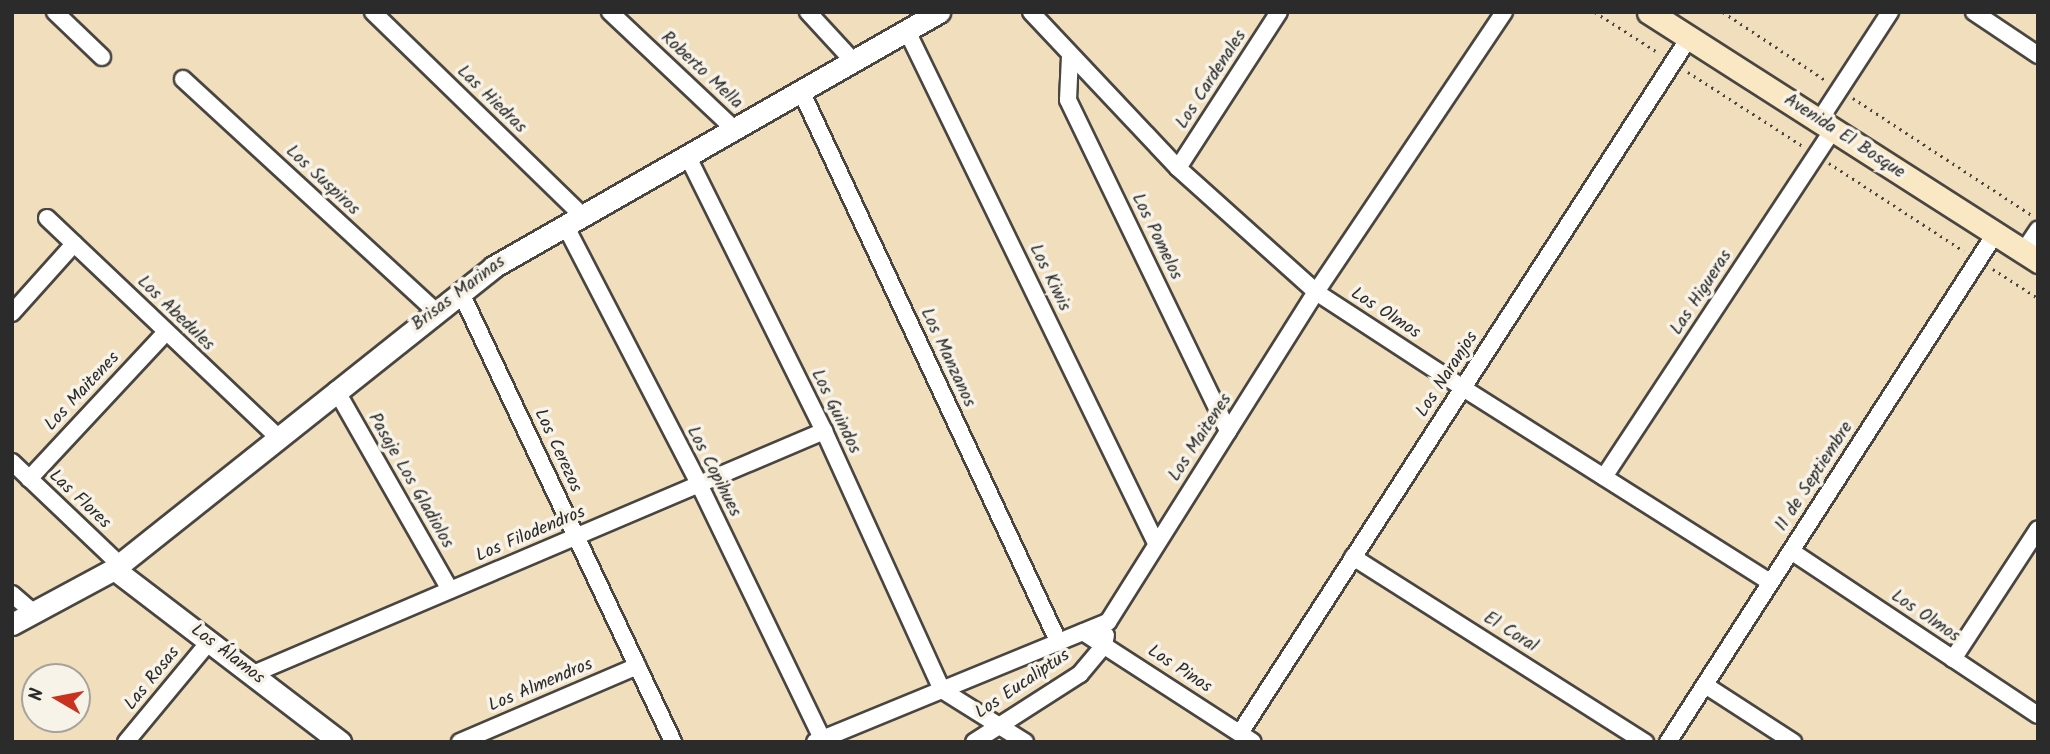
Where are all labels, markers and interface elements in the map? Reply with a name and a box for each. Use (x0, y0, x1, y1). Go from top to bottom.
street label: Los Cardenales (1172, 27, 1252, 133)
street label: Roberto Mella (656, 28, 746, 114)
street label: Las Hiedras (452, 61, 530, 139)
street label: Avenida El Bosque (1779, 90, 1909, 184)
street label: Los Suspiros (280, 141, 364, 221)
street label: Los Pomelos (1126, 190, 1186, 284)
street label: Los Kiwis (1024, 241, 1074, 315)
street label: Las Higueras (1667, 246, 1737, 340)
street label: Brisas Marinas (408, 252, 510, 336)
street label: Los Abedules (132, 272, 218, 356)
street label: Los Olmos (1346, 284, 1424, 344)
street label: Los Manzanos (915, 305, 979, 411)
street label: Los Naranjos (1412, 328, 1484, 422)
street label: Los Maitenes (41, 348, 125, 436)
street label: Los Guindos (805, 366, 865, 458)
street label: Los Maitenes (1165, 390, 1237, 486)
street label: Los Cerezos (528, 406, 586, 496)
street label: Pasaje Los Gladiolos (363, 410, 457, 552)
street label: 11 de Septiembre (1772, 418, 1858, 536)
street label: Los Copihues (681, 423, 745, 521)
street label: Las Flores (44, 466, 114, 534)
street label: Los Filodendros (473, 502, 589, 568)
street label: Los Olmos (1886, 586, 1964, 648)
street label: El Coral (1479, 608, 1541, 658)
street label: Los Álamos (186, 620, 268, 690)
street label: Los Pinos (1143, 641, 1215, 699)
street label: Las Rosas (121, 643, 185, 715)
street label: Los Eucaliptus (972, 646, 1074, 724)
street label: Los Almendros (486, 654, 596, 718)
north arrow (21, 663, 91, 733)
text: N (21, 686, 53, 703)

